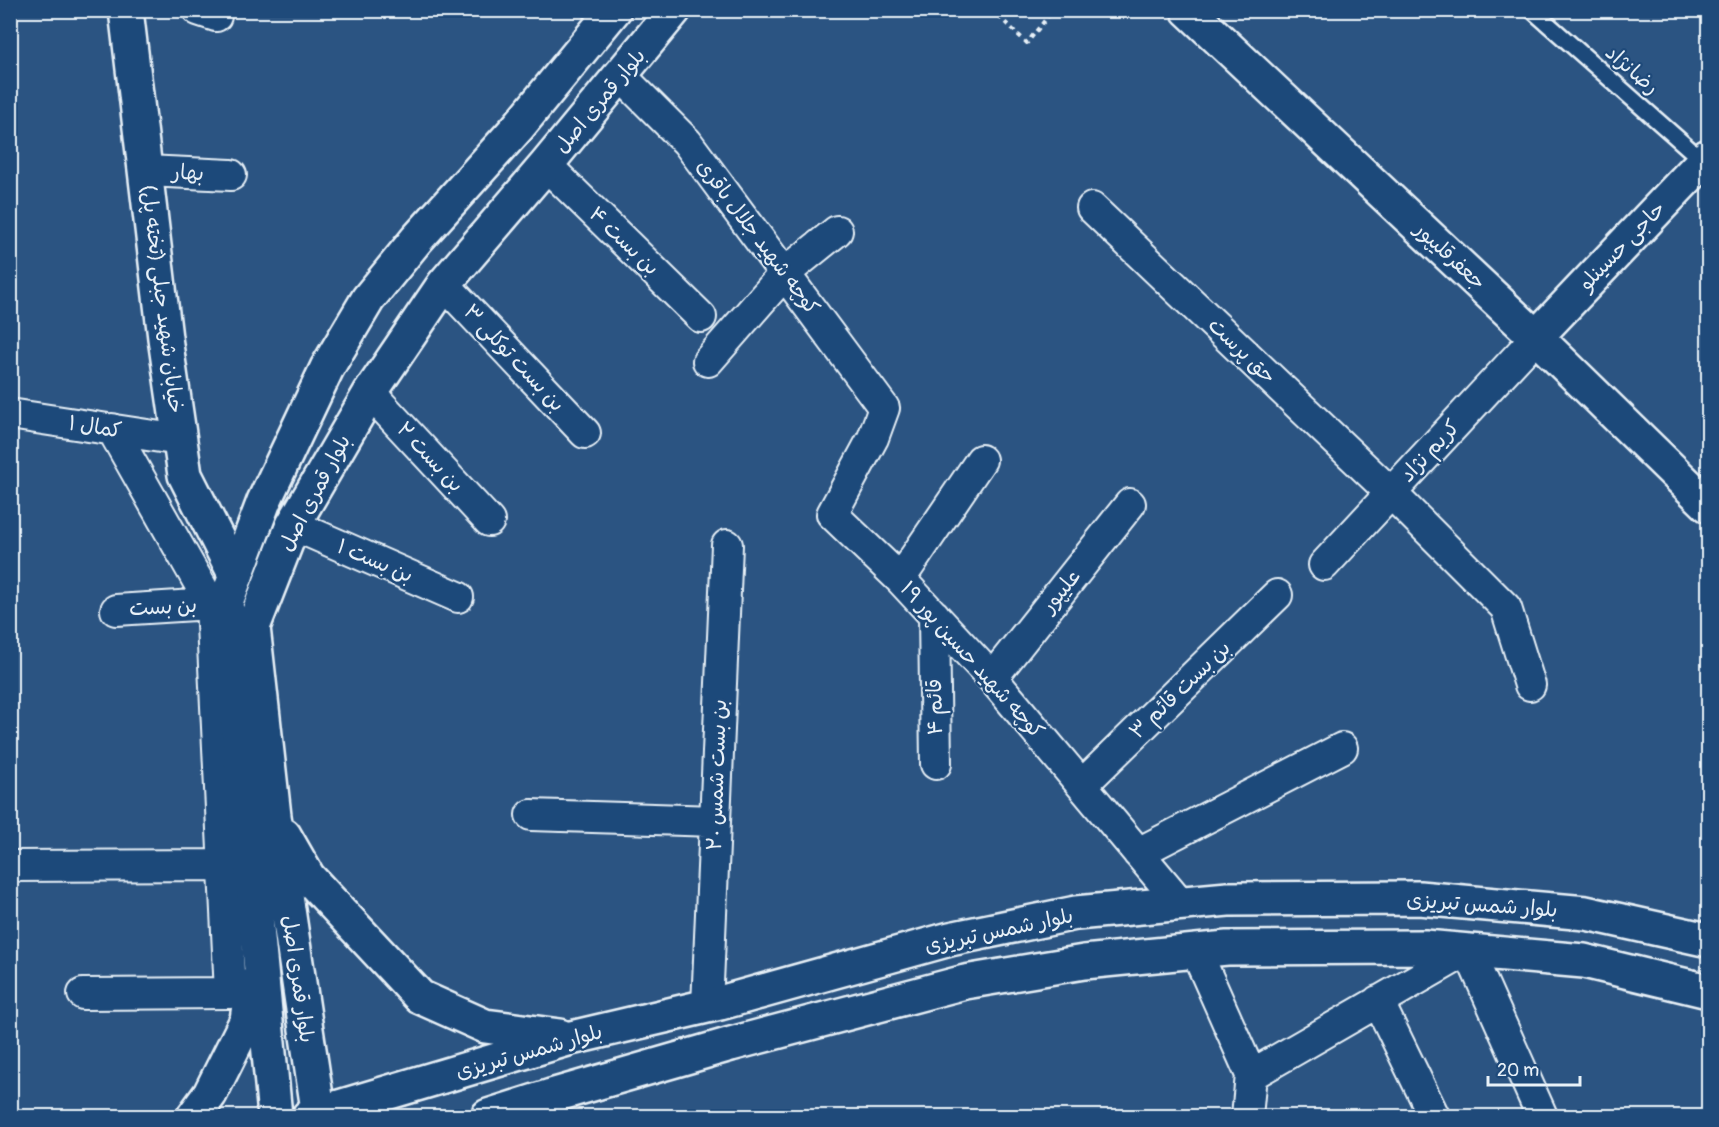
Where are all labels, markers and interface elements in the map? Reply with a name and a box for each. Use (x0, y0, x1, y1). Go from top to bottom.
street label: رضانژاد (1599, 39, 1665, 101)
street label: بلوار قمری اصل (548, 43, 652, 159)
street label: کوچه شهید جلال باقری (691, 154, 825, 320)
street label: بهار (169, 159, 205, 187)
street label: خیابان شهید جبلی (تخته پل) (135, 183, 189, 415)
street label: حاجی حسینلو (1572, 195, 1671, 297)
street label: بن بست ۴ (583, 201, 665, 281)
street label: جعفرقلیپور (1407, 215, 1491, 296)
street label: بن بست توکلی ۳ (457, 299, 571, 417)
street label: حق پرست (1202, 312, 1282, 390)
street label: کمال ۱ (66, 409, 124, 445)
street label: کریم نژاد (1394, 414, 1467, 489)
street label: بن بست ۲ (391, 416, 469, 498)
street label: بلوار قمری اصل (273, 430, 357, 556)
street label: بن بست ۱ (333, 533, 417, 589)
street label: علیپور (1034, 564, 1087, 620)
street label: کوچه شهید حسین پور ۱۹ (894, 576, 1050, 744)
street label: بن بست (128, 592, 198, 622)
street label: بن بست قائم ۳ (1124, 635, 1238, 747)
street label: قائم ۴ (921, 678, 951, 736)
street label: بن بست شمس ۲۰ (701, 699, 733, 851)
street label: بلوار شمس تبریزی (1406, 886, 1558, 924)
street label: بلوار شمس تبریزی (922, 902, 1076, 960)
street label: بلوار قمری اصل (276, 913, 320, 1045)
street label: بلوار شمس تبریزی (453, 1018, 605, 1086)
scale bar (1488, 1049, 1580, 1087)
text: 20 m (1497, 1059, 1539, 1082)

